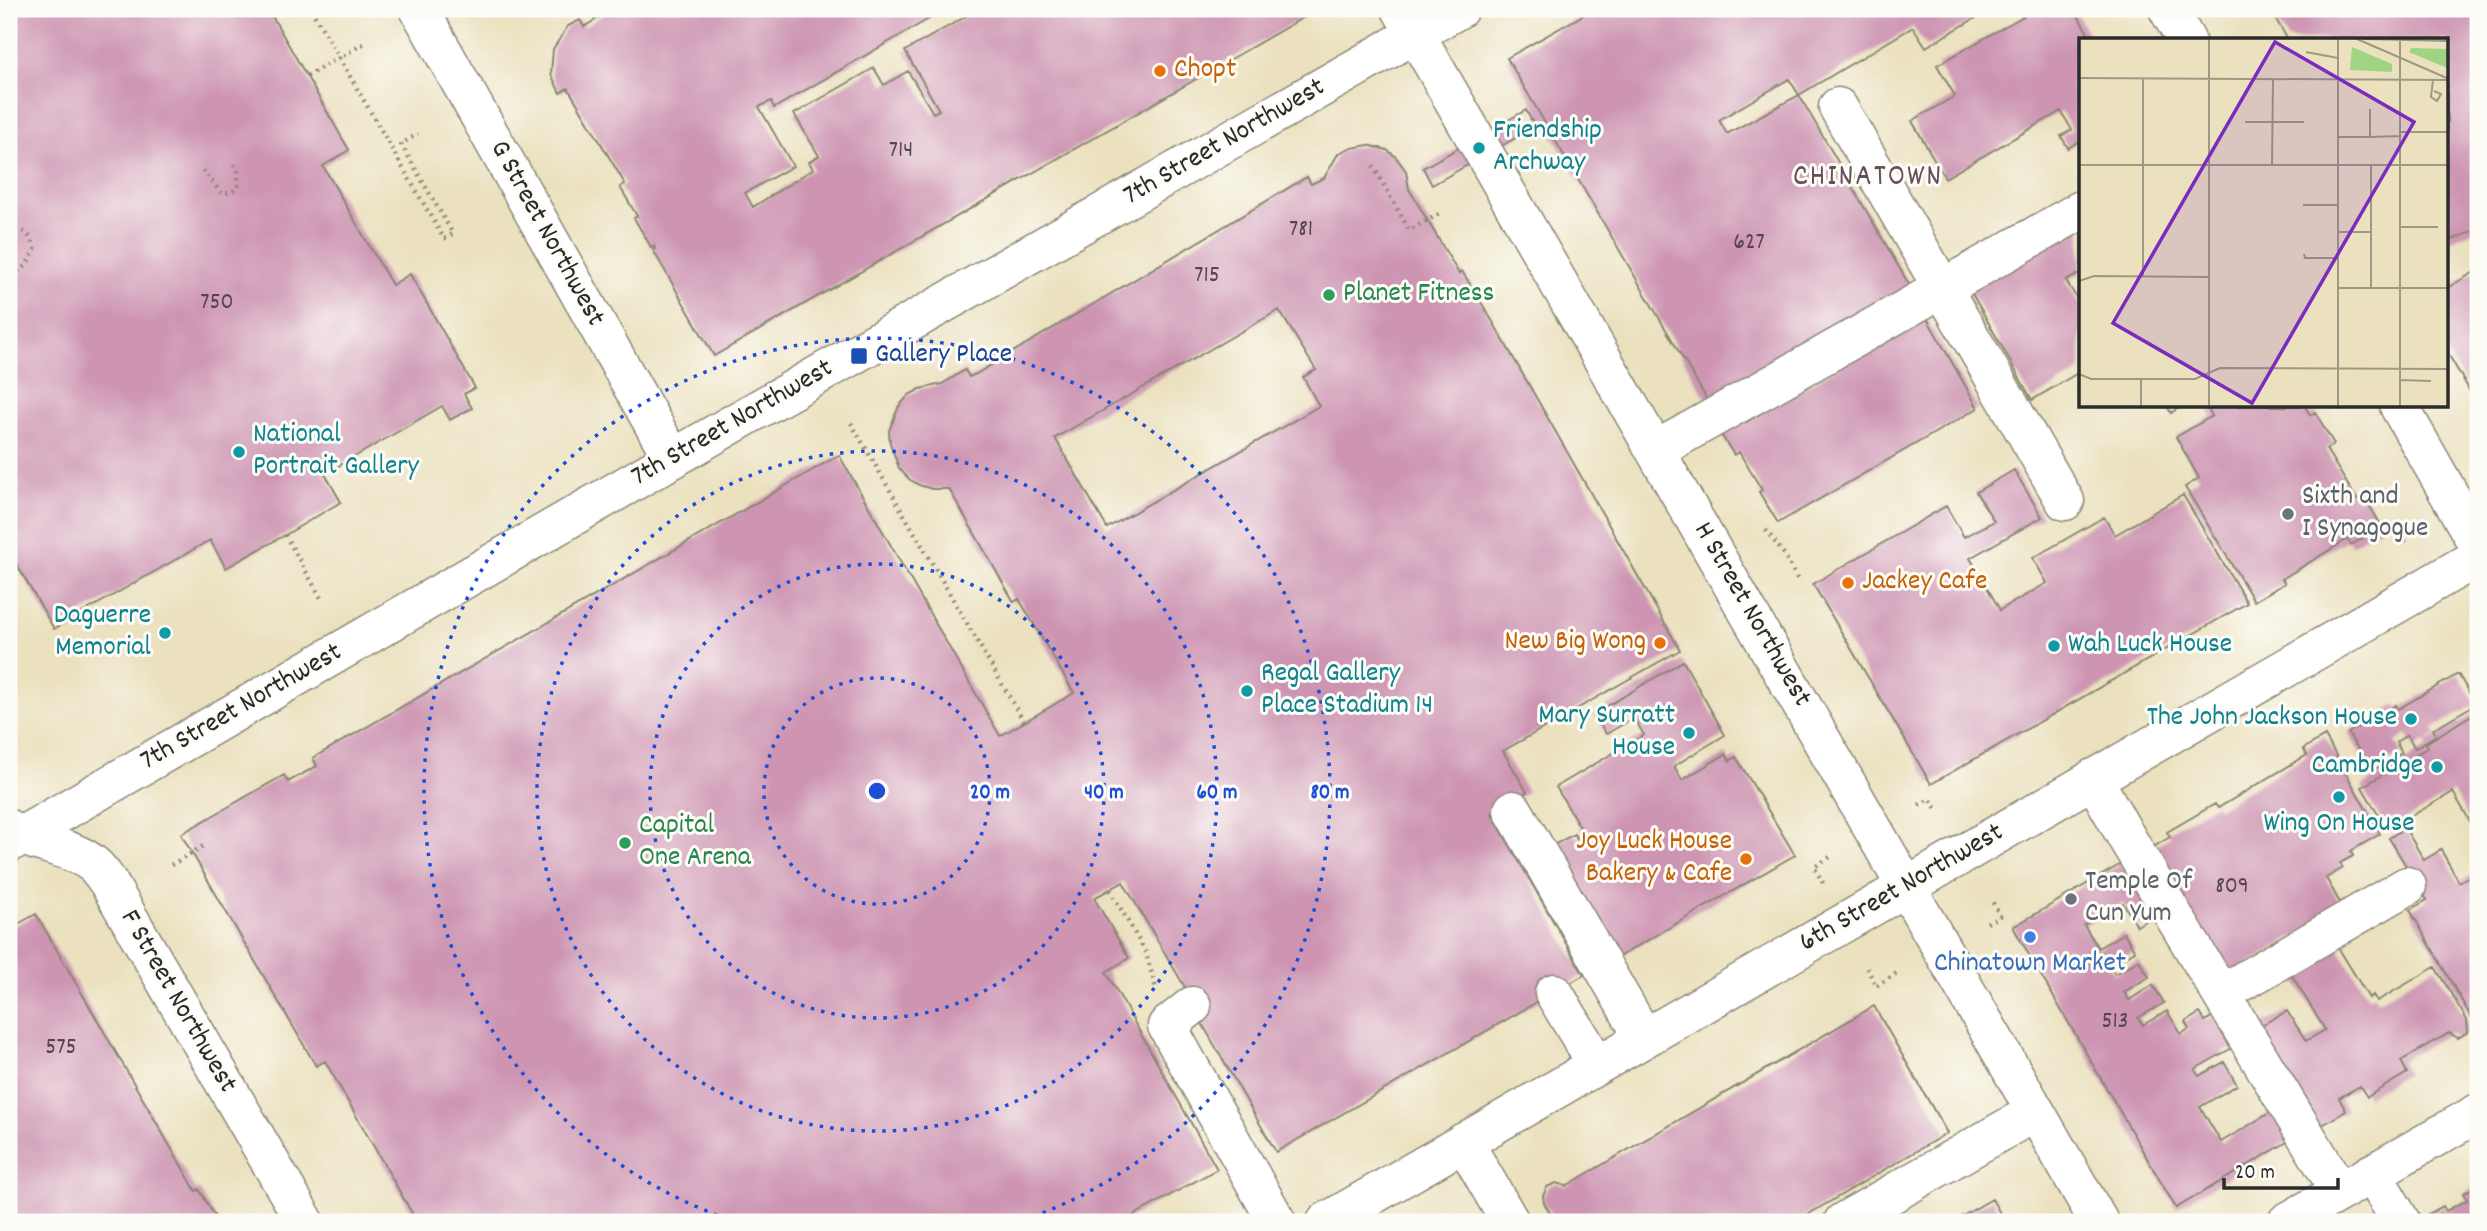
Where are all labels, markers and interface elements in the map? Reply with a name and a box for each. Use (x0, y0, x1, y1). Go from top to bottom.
inset map (2079, 38, 2448, 408)
place label: Chopt (1174, 51, 1236, 91)
marker: Chopt (1152, 63, 1168, 79)
street label: 7th Street Northwest (1117, 69, 1333, 217)
place label: Friendship Archway (1493, 112, 1602, 184)
street label: G Street Northwest (478, 134, 614, 334)
house number: 714 (889, 134, 913, 168)
marker: Friendship Archway (1471, 140, 1487, 156)
district label: CHINATOWN (1793, 157, 1943, 200)
house number: 781 (1289, 213, 1313, 247)
house number: 627 (1733, 226, 1765, 260)
house number: 715 (1194, 259, 1220, 293)
place label: Planet Fitness (1343, 275, 1494, 315)
house number: 750 (200, 286, 234, 320)
marker: Planet Fitness (1321, 287, 1337, 303)
place label: Gallery Place (875, 336, 1012, 376)
marker: Gallery Place (849, 346, 869, 366)
street label: 7th Street Northwest (625, 350, 841, 498)
place label: National Portrait Gallery (253, 416, 420, 488)
marker: National Portrait Gallery (231, 444, 247, 460)
place label: Sixth and I Synagogue (2302, 478, 2428, 550)
marker: Sixth and I Synagogue (2280, 506, 2296, 522)
street label: H Street Northwest (1682, 515, 1820, 715)
place label: Jackey Cafe (1862, 563, 1987, 603)
marker: Jackey Cafe (1840, 575, 1856, 591)
place label: Daguerre Memorial (54, 597, 151, 669)
place label: New Big Wong (1505, 623, 1646, 663)
marker: Daguerre Memorial (157, 625, 173, 641)
place label: Wah Luck House (2068, 626, 2232, 666)
street label: 7th Street Northwest (134, 634, 350, 782)
marker: New Big Wong (1652, 635, 1668, 651)
marker: Wah Luck House (2046, 638, 2062, 654)
place label: Regal Gallery Place Stadium 14 (1261, 655, 1433, 727)
marker: Regal Gallery Place Stadium 14 (1239, 683, 1255, 699)
place label: Mary Surratt House (1538, 697, 1675, 769)
place label: The John Jackson House (2147, 699, 2397, 739)
marker: The John Jackson House (2403, 711, 2419, 727)
marker: Mary Surratt House (1681, 725, 1697, 741)
place label: Cambridge (2311, 747, 2423, 787)
marker: Cambridge (2429, 759, 2445, 775)
centre of rings (865, 779, 889, 803)
text: 20 m (970, 779, 1010, 809)
text: 40 m (1084, 779, 1124, 809)
text: 60 m (1197, 779, 1237, 809)
text: 80 m (1310, 779, 1350, 809)
marker: Wing On House (2331, 789, 2347, 805)
place label: Wing On House (2263, 805, 2415, 845)
place label: Capital One Arena (639, 807, 752, 879)
street label: 6th Street Northwest (1792, 814, 2012, 964)
place label: Joy Luck House Bakery & Cafe (1576, 823, 1732, 895)
marker: Capital One Arena (617, 835, 633, 851)
marker: Joy Luck House Bakery & Cafe (1738, 851, 1754, 867)
place label: Temple Of Cun Yum (2085, 863, 2193, 935)
house number: 809 (2215, 870, 2249, 904)
marker: Temple Of Cun Yum (2063, 891, 2079, 907)
street label: F Street Northwest (108, 903, 246, 1101)
marker: Chinatown Market (2022, 929, 2038, 945)
place label: Chinatown Market (1934, 945, 2126, 985)
house number: 513 (2101, 1005, 2129, 1039)
house number: 575 (45, 1031, 77, 1065)
scale bar (2224, 1147, 2338, 1191)
text: 20 m (2235, 1159, 2275, 1189)

